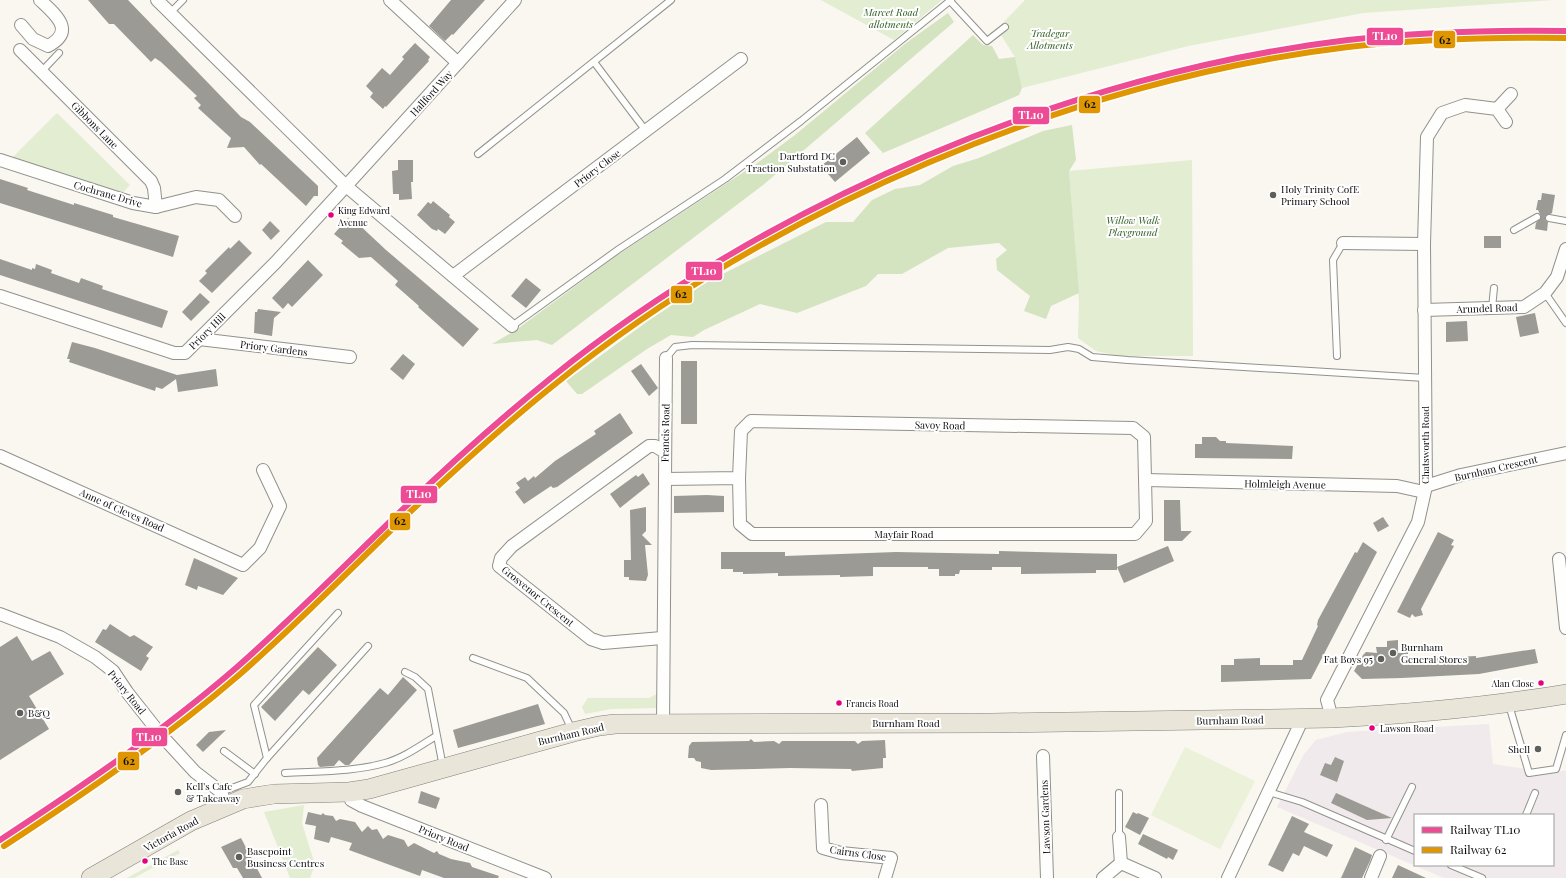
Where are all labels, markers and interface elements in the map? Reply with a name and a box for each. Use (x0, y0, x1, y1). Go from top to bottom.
park label: Marcet Road allotments (863, 5, 919, 31)
park label: Tradegar Allotments (1026, 26, 1073, 52)
line badge: TL10 (1366, 27, 1404, 46)
text: TL10 (1372, 28, 1398, 43)
line badge: 62 (1433, 30, 1456, 49)
text: 62 (1439, 32, 1451, 47)
street label: Hallford Way (407, 67, 455, 119)
line badge: 62 (1078, 95, 1101, 114)
text: 62 (1084, 96, 1096, 111)
street label: Gibbons Lane (68, 98, 122, 152)
line badge: TL10 (1012, 106, 1050, 125)
text: TL10 (1018, 107, 1044, 122)
street label: Priory Close (571, 146, 623, 190)
place label: Dartford DC Traction Substation (746, 149, 835, 175)
marker: Dartford DC Traction Substation (838, 157, 848, 167)
street label: Cochrane Drive (72, 178, 144, 210)
place label: Holy Trinity CofE Primary School (1281, 182, 1359, 208)
marker: Holy Trinity CofE Primary School (1268, 190, 1278, 200)
place label: King Edward Avenue (337, 204, 391, 228)
marker: King Edward Avenue (326, 210, 336, 220)
park label: Willow Walk Playground (1106, 213, 1160, 239)
line badge: TL10 (685, 261, 723, 281)
text: TL10 (691, 263, 717, 278)
line badge: 62 (670, 285, 693, 304)
text: 62 (675, 286, 687, 301)
street label: Arundel Road (1455, 300, 1518, 316)
street label: Priory Hill (186, 309, 229, 352)
street label: Priory Gardens (239, 337, 309, 359)
street label: Francis Road (657, 403, 673, 462)
street label: Chatsworth Road (1418, 406, 1432, 484)
street label: Savoy Road (915, 418, 966, 432)
street label: Burnham Crescent (1453, 452, 1539, 484)
street label: Holmleigh Avenue (1244, 476, 1326, 492)
street label: Anne of Cleves Road (77, 485, 167, 535)
line badge: TL10 (400, 485, 438, 504)
text: TL10 (406, 486, 432, 501)
line badge: 62 (389, 512, 411, 531)
text: 62 (394, 513, 406, 528)
street label: Mayfair Road (874, 527, 934, 541)
street label: Grosvenor Crescent (499, 562, 577, 630)
place label: Burnham General Stores (1401, 640, 1467, 666)
marker: Burnham General Stores (1388, 648, 1398, 658)
place label: Fat Boys 95 (1324, 652, 1373, 666)
marker: Fat Boys 95 (1376, 654, 1386, 664)
street label: Priory Road (105, 667, 149, 717)
place label: Alan Close (1490, 677, 1534, 689)
marker: Alan Close (1536, 678, 1546, 688)
place label: Francis Road (846, 697, 900, 709)
marker: Francis Road (834, 698, 844, 708)
place label: B&Q (28, 706, 51, 720)
marker: B&Q (15, 708, 25, 718)
street label: Burnham Road (1196, 712, 1264, 728)
street label: Burnham Road (872, 716, 940, 730)
street label: Burnham Road (537, 720, 606, 748)
place label: Lawson Road (1380, 722, 1434, 734)
marker: Lawson Road (1367, 723, 1377, 733)
line badge: TL10 (131, 727, 168, 747)
text: TL10 (136, 729, 162, 744)
place label: Shell (1508, 742, 1530, 756)
marker: Shell (1533, 744, 1543, 754)
line badge: 62 (117, 751, 140, 771)
text: 62 (123, 753, 135, 768)
place label: Kell's Cafe & Takeaway (186, 779, 240, 805)
street label: Lawson Gardens (1037, 780, 1053, 854)
marker: Kell's Cafe & Takeaway (173, 787, 183, 797)
street label: Victoria Road (140, 813, 201, 855)
legend (1414, 814, 1554, 866)
text: Railway TL10 (1450, 821, 1520, 837)
street label: Priory Road (417, 822, 471, 855)
text: Railway 62 (1450, 841, 1507, 857)
street label: Cairns Close (829, 842, 887, 864)
place label: Basepoint Business Centres (247, 844, 324, 870)
marker: Basepoint Business Centres (234, 852, 244, 862)
place label: The Base (152, 855, 189, 867)
marker: The Base (140, 856, 150, 866)

